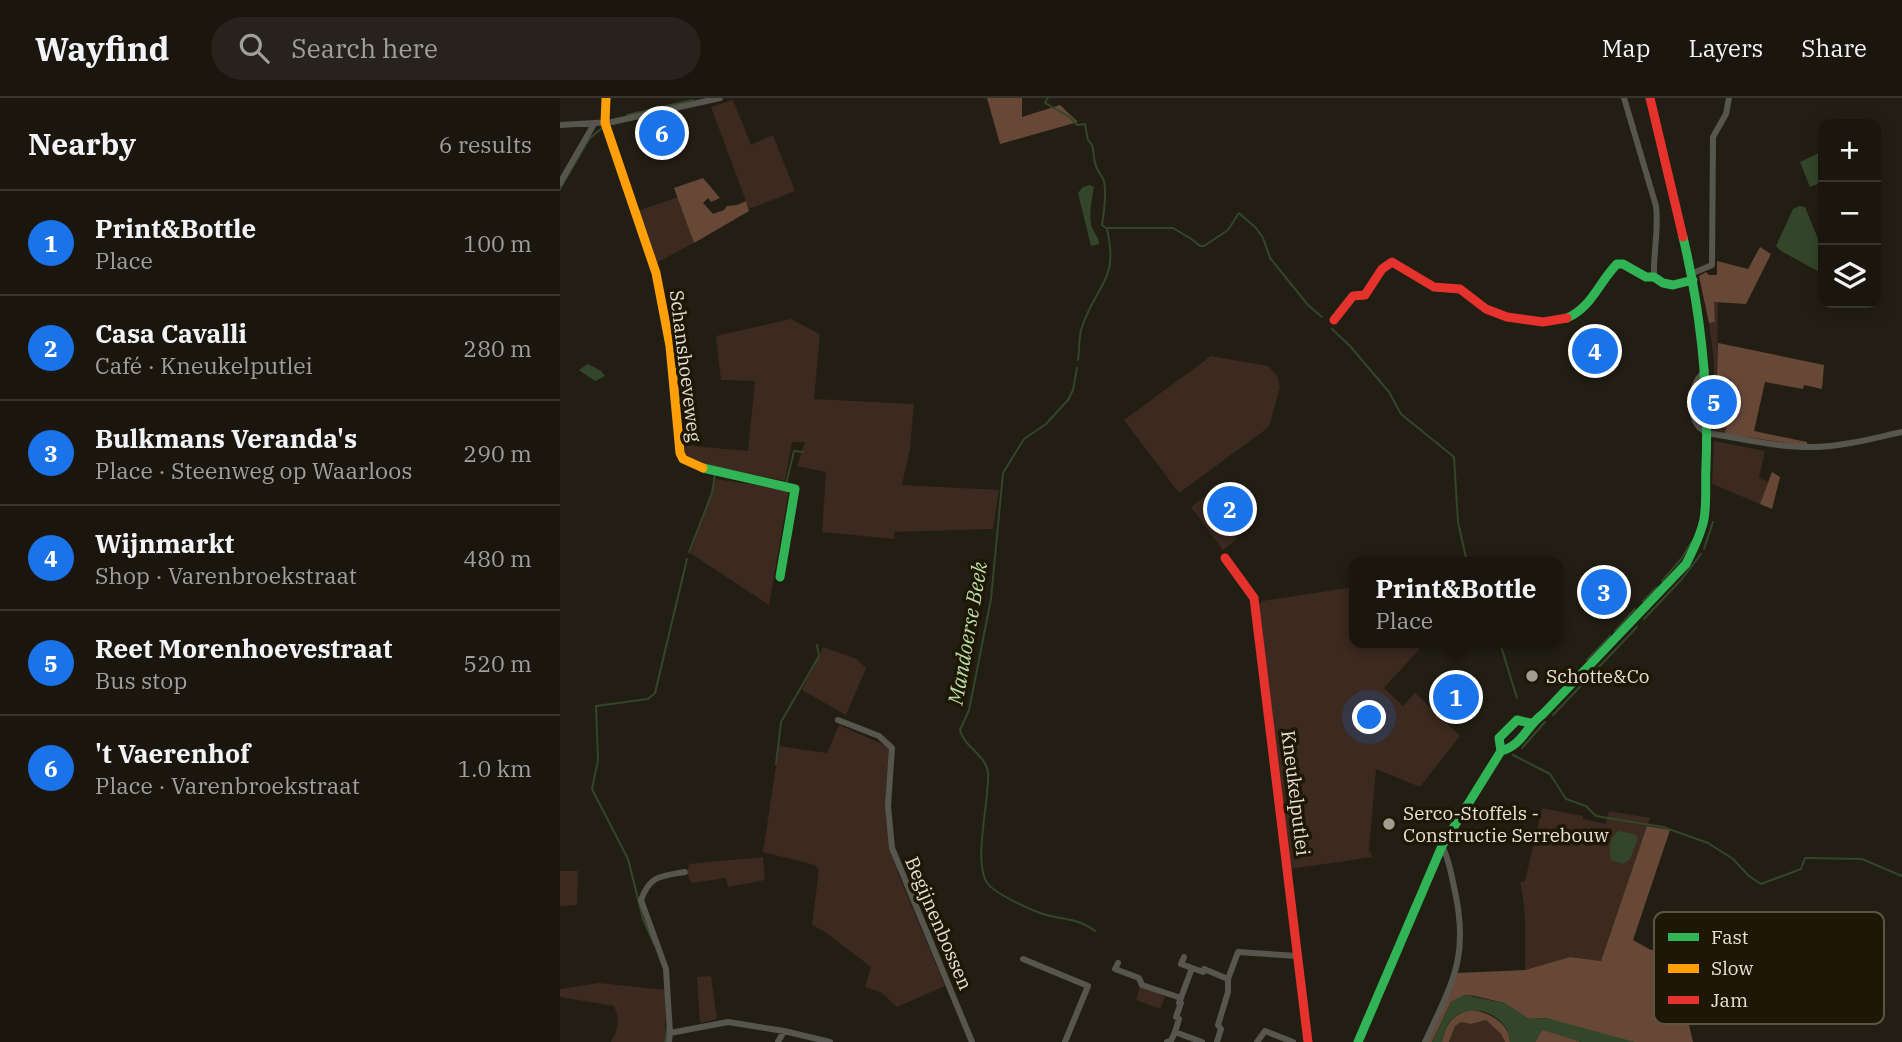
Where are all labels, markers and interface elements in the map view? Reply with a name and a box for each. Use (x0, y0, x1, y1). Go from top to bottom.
search box (211, 17, 701, 80)
text: Wayfind (35, 27, 169, 70)
icon: search (235, 29, 273, 67)
text: Search here (291, 31, 438, 65)
text: Map (1602, 32, 1650, 64)
text: Layers (1688, 32, 1763, 64)
text: Share (1801, 32, 1867, 64)
pin: 6 (639, 107, 685, 159)
map controls (1818, 119, 1881, 308)
button: + (1818, 119, 1881, 182)
text: Nearby (28, 124, 136, 163)
text: 6 results (439, 129, 532, 159)
button: − (1818, 182, 1881, 245)
text: Print&Bottle (95, 211, 256, 245)
text: 1 (44, 228, 58, 258)
text: 100 m (463, 228, 532, 258)
text: Place (95, 245, 153, 275)
button: layers (1818, 245, 1881, 308)
street label: Schanshoeveweg (665, 289, 707, 444)
text: Casa Cavalli (95, 316, 247, 350)
pin: 4 (1572, 325, 1618, 377)
text: 2 (44, 333, 58, 363)
text: 280 m (463, 333, 532, 363)
text: Café · Kneukelputlei (95, 350, 313, 380)
pin: 5 (1691, 376, 1737, 428)
text: Bulkmans Veranda's (95, 421, 357, 455)
text: 3 (44, 438, 58, 468)
text: 290 m (463, 438, 532, 468)
text: Place · Steenweg op Waarloos (95, 455, 412, 485)
pin: 2 (1207, 483, 1253, 535)
text: Wijnmarkt (95, 526, 234, 560)
text: 4 (44, 543, 58, 573)
text: 480 m (463, 543, 532, 573)
popup (1349, 557, 1563, 648)
water label: Mandoerse Beek (940, 558, 994, 708)
text: Shop · Varenbroekstraat (95, 560, 357, 590)
pin: 3 (1581, 566, 1627, 618)
text: Print&Bottle (1375, 571, 1537, 605)
text: Place (1375, 605, 1433, 635)
text: Reet Morenhoevestraat (95, 631, 393, 665)
text: 5 (44, 648, 58, 678)
text: 520 m (463, 648, 532, 678)
place label: Schotte&Co (1546, 664, 1650, 688)
text: Bus stop (95, 665, 187, 695)
marker: Schotte&Co (1524, 668, 1540, 684)
pin: 1 (1433, 671, 1479, 723)
your location (1352, 700, 1386, 734)
street label: Kneukelputlei (1276, 729, 1316, 857)
text: 't Vaerenhof (95, 736, 250, 770)
text: 6 (44, 753, 58, 783)
text: 1.0 km (458, 753, 532, 783)
text: Place · Varenbroekstraat (95, 770, 360, 800)
place label: Serco-Stoffels - Constructie Serrebouw (1403, 801, 1609, 847)
marker: Serco-Stoffels - Constructie Serrebouw (1381, 816, 1397, 832)
street label: Begijnenbossen (900, 853, 978, 993)
legend (1654, 912, 1884, 1024)
text: Fast (1711, 925, 1749, 949)
text: Slow (1711, 956, 1753, 980)
text: Jam (1711, 988, 1748, 1012)

